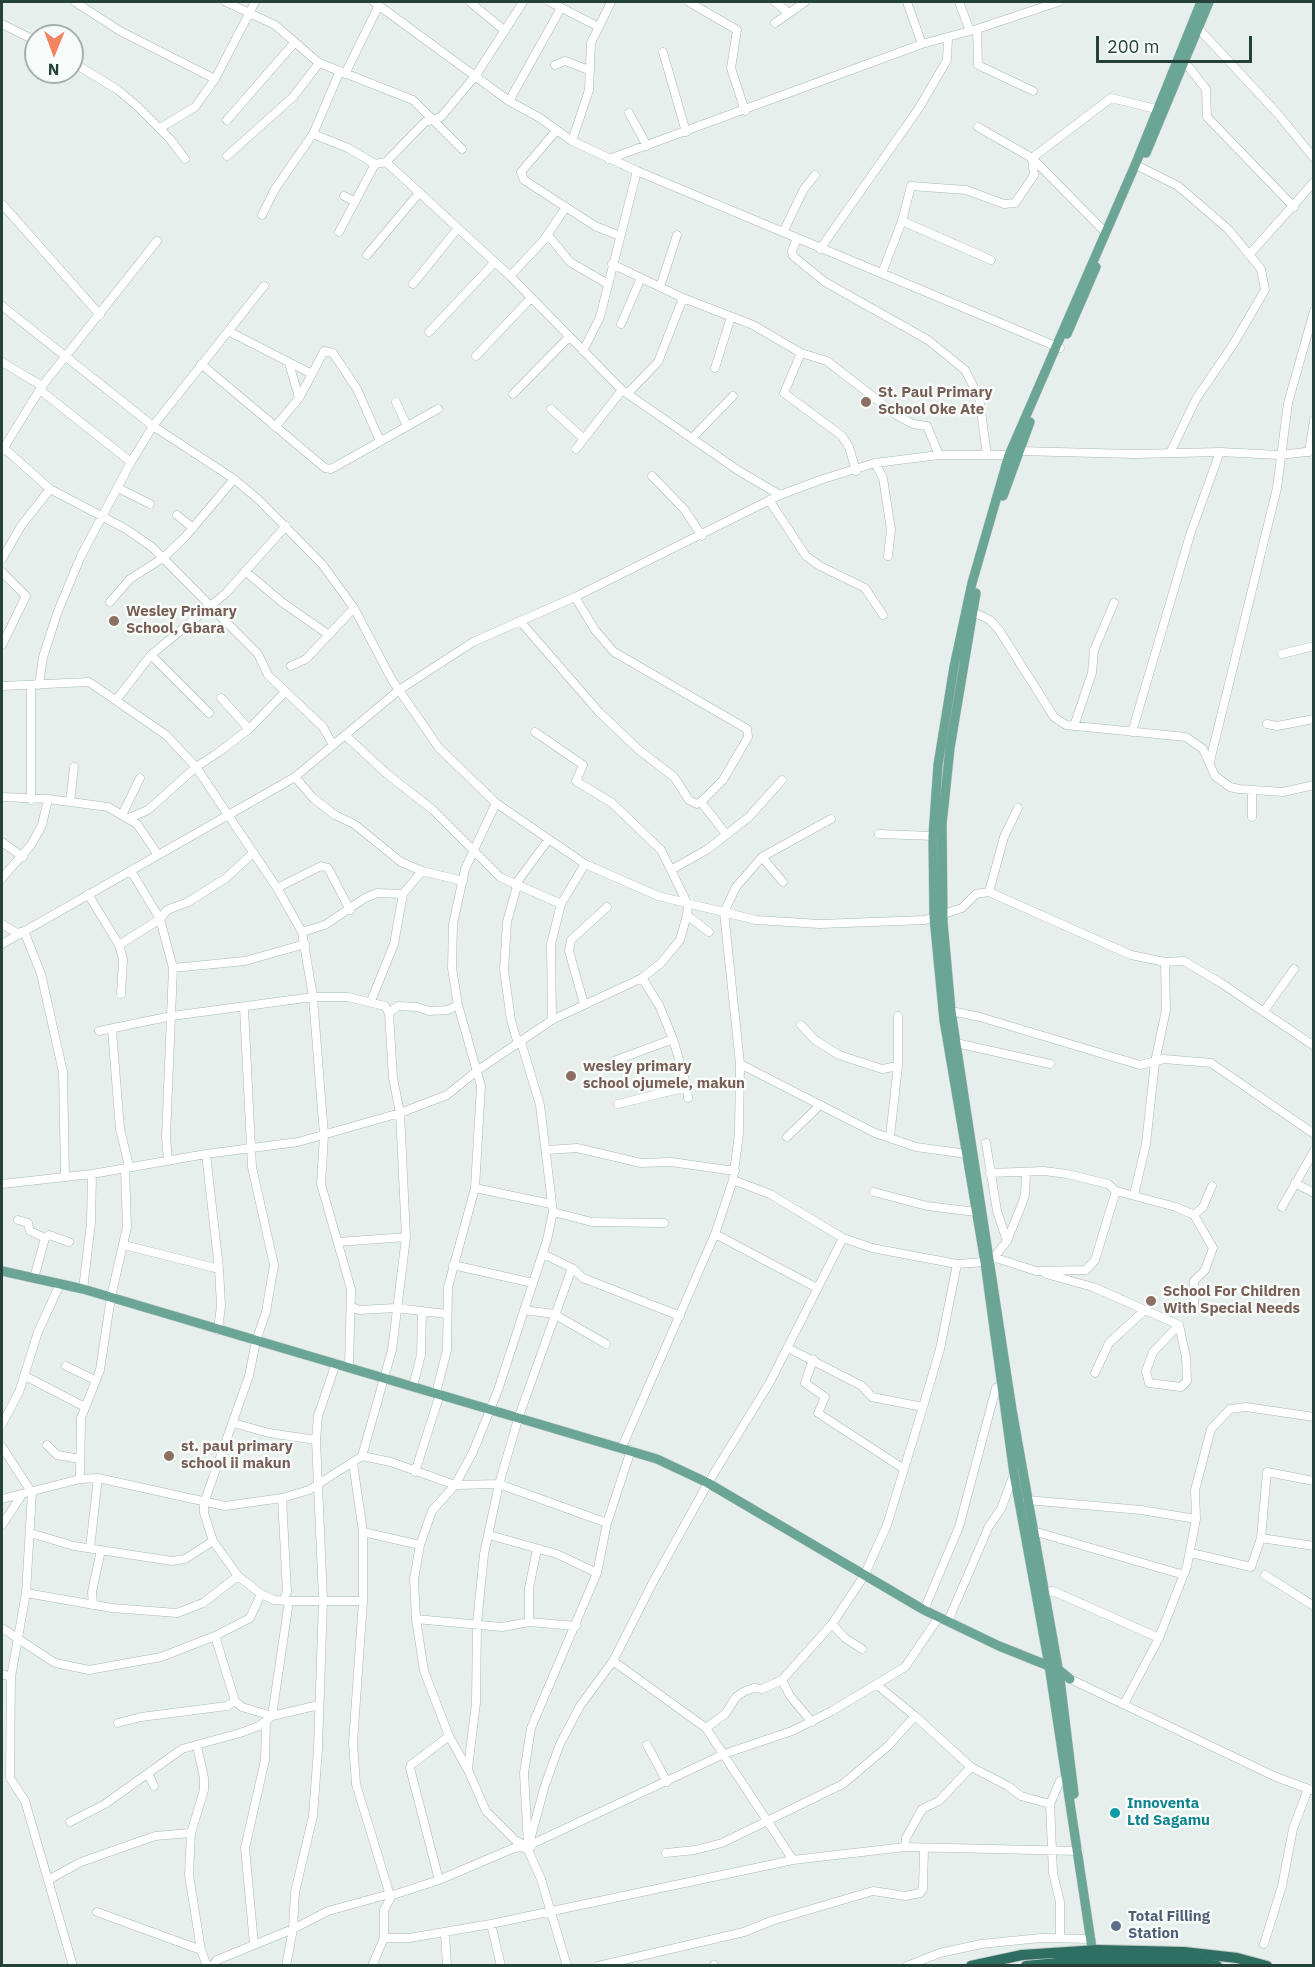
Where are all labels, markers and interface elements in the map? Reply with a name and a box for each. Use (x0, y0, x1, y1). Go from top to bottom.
north arrow (24, 24, 84, 84)
scale bar (1099, 24, 1255, 62)
text: 200 m (1107, 35, 1159, 58)
text: N (48, 60, 60, 80)
place label: St. Paul Primary School Oke Ate (878, 384, 993, 419)
marker: St. Paul Primary School Oke Ate (859, 395, 873, 409)
place label: Wesley Primary School, Gbara (126, 603, 237, 638)
marker: Wesley Primary School, Gbara (107, 614, 121, 628)
place label: wesley primary school ojumele, makun (583, 1058, 745, 1093)
marker: wesley primary school ojumele, makun (564, 1069, 578, 1083)
place label: School For Children With Special Needs (1163, 1283, 1300, 1318)
marker: School For Children With Special Needs (1144, 1294, 1158, 1308)
place label: st. paul primary school ii makun (181, 1438, 293, 1473)
marker: st. paul primary school ii makun (162, 1449, 176, 1463)
place label: Innoventa Ltd Sagamu (1127, 1795, 1210, 1830)
marker: Innoventa Ltd Sagamu (1108, 1806, 1122, 1820)
place label: Total Filling Station (1128, 1908, 1210, 1943)
marker: Total Filling Station (1109, 1919, 1123, 1933)

